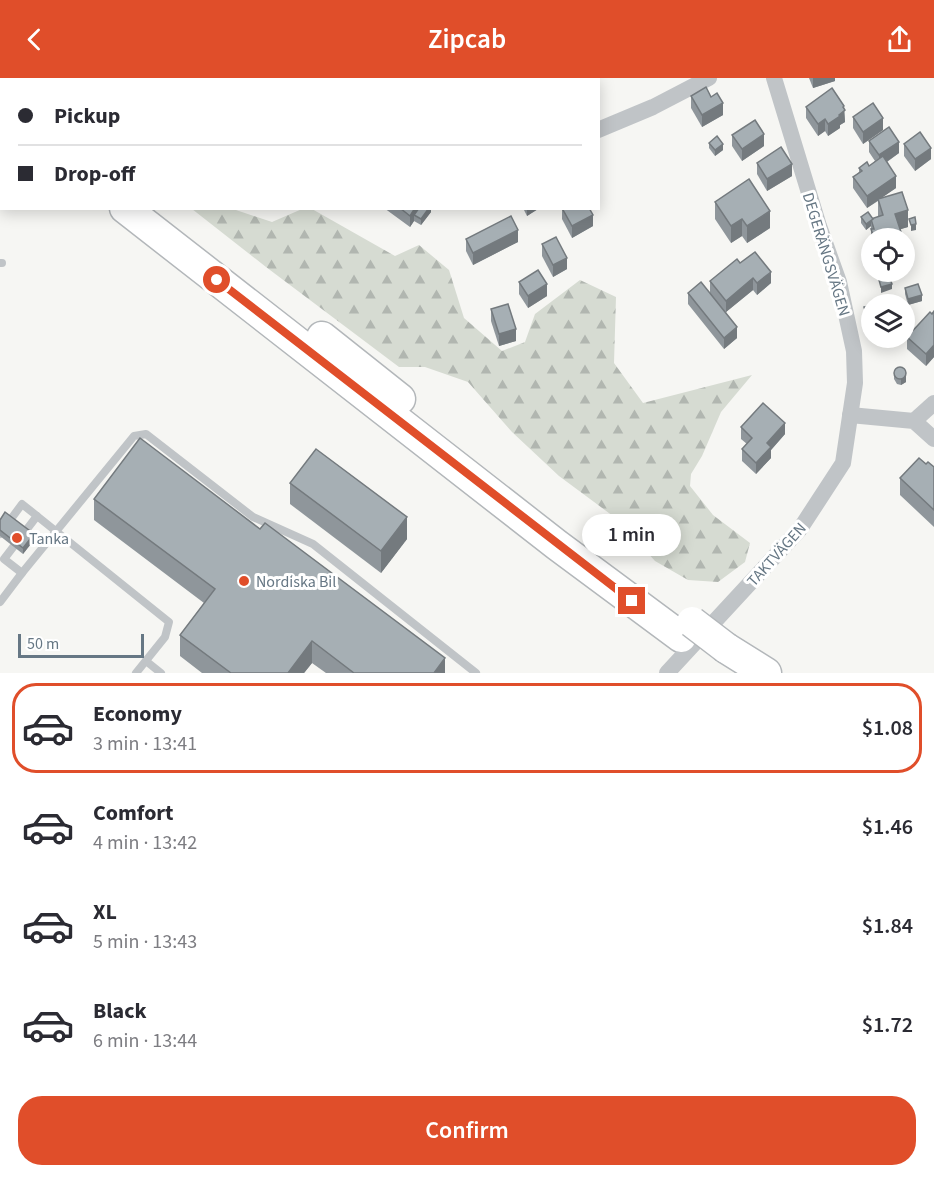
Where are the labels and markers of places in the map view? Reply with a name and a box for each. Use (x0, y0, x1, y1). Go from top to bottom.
place label: Tanka (29, 528, 69, 550)
marker: Tanka (10, 531, 24, 545)
place label: Nordiska Bil (256, 571, 336, 593)
marker: Nordiska Bil (237, 574, 251, 588)

